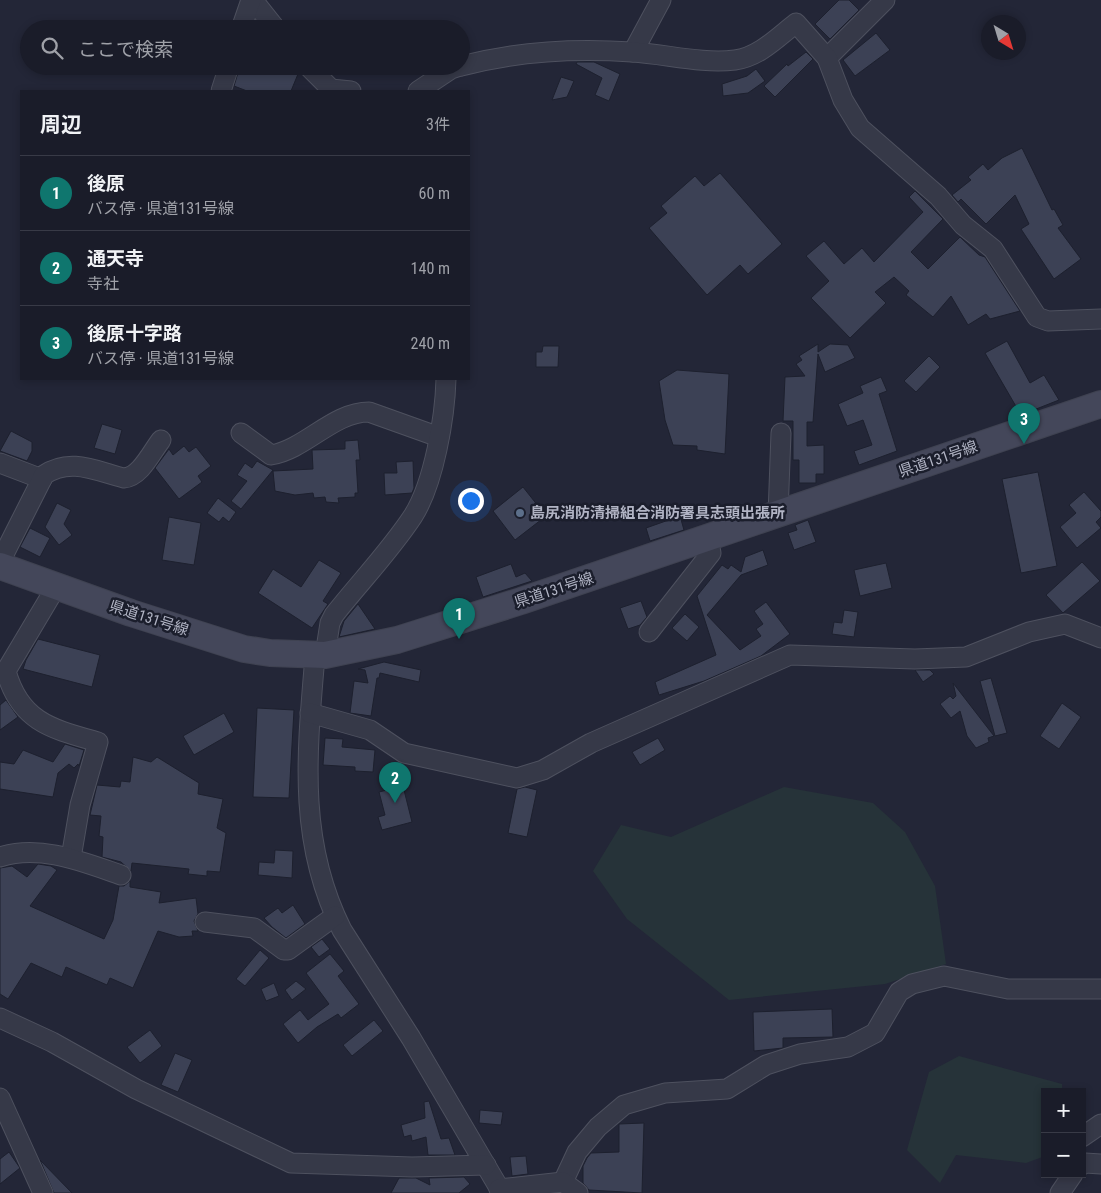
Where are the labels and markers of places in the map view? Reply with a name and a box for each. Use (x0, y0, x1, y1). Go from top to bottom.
pin: 3 (1008, 403, 1040, 444)
place label: 島尻消防清掃組合消防署具志頭出張所 (530, 504, 785, 522)
marker: 島尻消防清掃組合消防署具志頭出張所 (514, 507, 526, 519)
pin: 1 (443, 598, 475, 639)
pin: 2 (379, 762, 411, 803)

